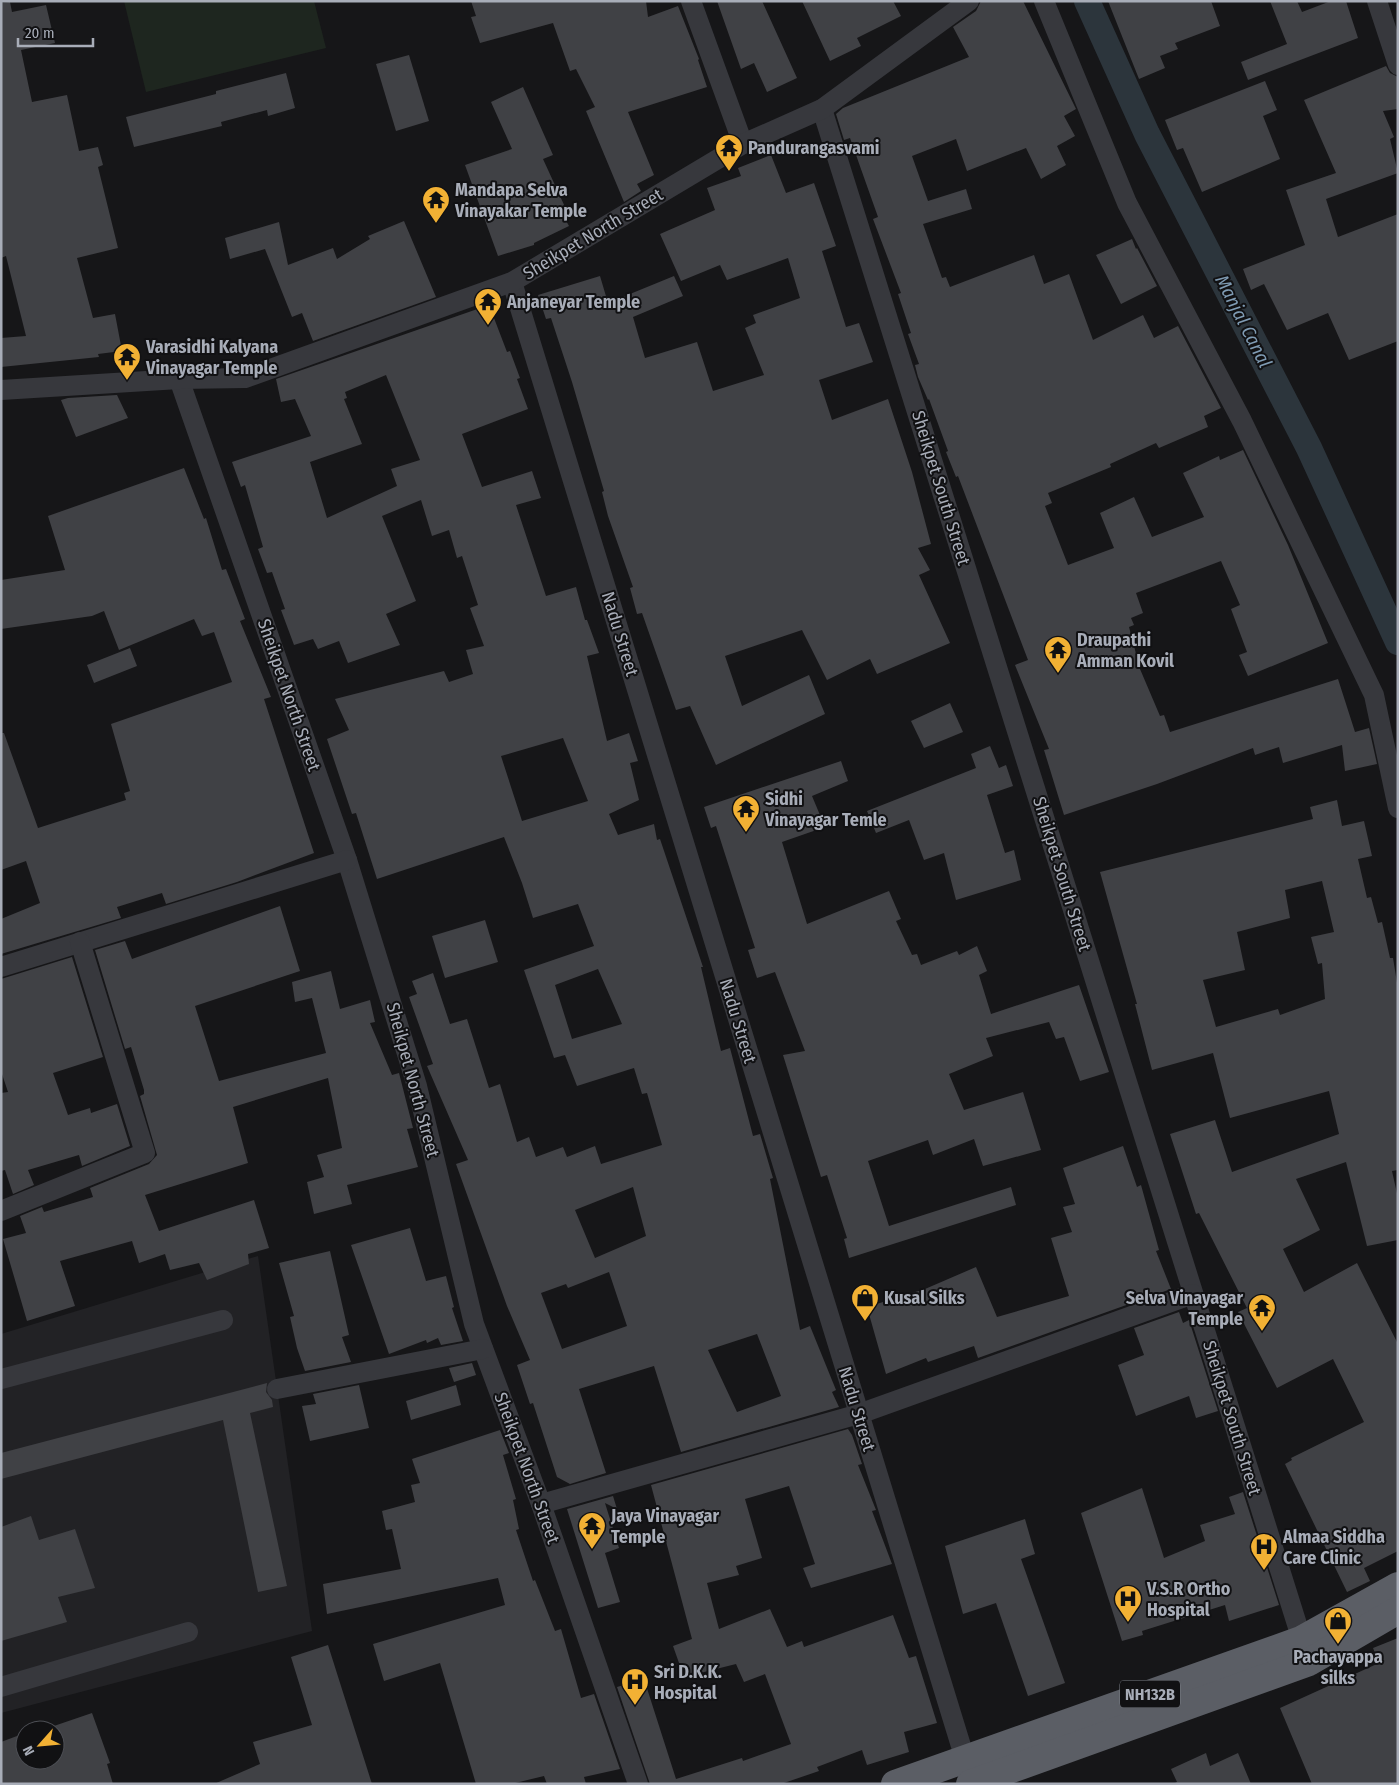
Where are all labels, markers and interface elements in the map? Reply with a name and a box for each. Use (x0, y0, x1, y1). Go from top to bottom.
scale bar (18, 15, 92, 47)
text: 20 m (25, 24, 55, 42)
temple icon: Pandurangasvami (714, 133, 744, 172)
place label: Pandurangasvami (748, 137, 879, 159)
place label: Mandapa Selva Vinayakar Temple (454, 179, 587, 222)
street label: Sheikpet North Street (519, 183, 667, 284)
temple icon: Mandapa Selva Vinayakar Temple (421, 185, 451, 224)
water label: Manjal Canal (1210, 271, 1277, 371)
temple icon: Anjaneyar Temple (473, 287, 503, 326)
place label: Anjaneyar Temple (506, 291, 640, 313)
place label: Varasidhi Kalyana Vinayagar Temple (145, 336, 278, 379)
temple icon: Varasidhi Kalyana Vinayagar Temple (112, 342, 142, 381)
street label: Sheikpet South Street (907, 408, 975, 568)
street label: Nadu Street (597, 589, 643, 679)
street label: Sheikpet North Street (253, 616, 325, 774)
place label: Draupathi Amman Kovil (1076, 629, 1174, 672)
temple icon: Draupathi Amman Kovil (1043, 635, 1073, 674)
place label: Sidhi Vinayagar Temle (764, 788, 887, 831)
temple icon: Sidhi Vinayagar Temle (731, 794, 761, 833)
street label: Sheikpet South Street (1028, 794, 1096, 954)
street label: Nadu Street (715, 976, 761, 1066)
street label: Sheikpet North Street (382, 1000, 444, 1160)
shop icon: Kusal Silks (850, 1283, 880, 1322)
place label: Kusal Silks (884, 1287, 965, 1309)
place label: Selva Vinayagar Temple (1126, 1287, 1243, 1330)
temple icon: Selva Vinayagar Temple (1247, 1293, 1277, 1332)
street label: Sheikpet South Street (1198, 1338, 1266, 1498)
street label: Nadu Street (834, 1364, 880, 1454)
street label: Sheikpet North Street (489, 1389, 565, 1547)
place label: Jaya Vinayagar Temple (610, 1505, 720, 1548)
temple icon: Jaya Vinayagar Temple (577, 1511, 607, 1550)
place label: Almaa Siddha Care Clinic (1282, 1526, 1385, 1569)
hospital icon: Almaa Siddha Care Clinic (1249, 1532, 1279, 1571)
place label: V.S.R Ortho Hospital (1146, 1578, 1231, 1621)
hospital icon: V.S.R Ortho Hospital (1113, 1584, 1143, 1623)
shop icon: Pachayappa silks (1323, 1606, 1353, 1645)
place label: Pachayappa silks (1293, 1646, 1383, 1689)
place label: Sri D.K.K. Hospital (654, 1661, 722, 1704)
hospital icon: Sri D.K.K. Hospital (620, 1667, 650, 1706)
road number: NH132B (1120, 1680, 1180, 1708)
north arrow (15, 1720, 65, 1770)
text: N (19, 1743, 38, 1758)

